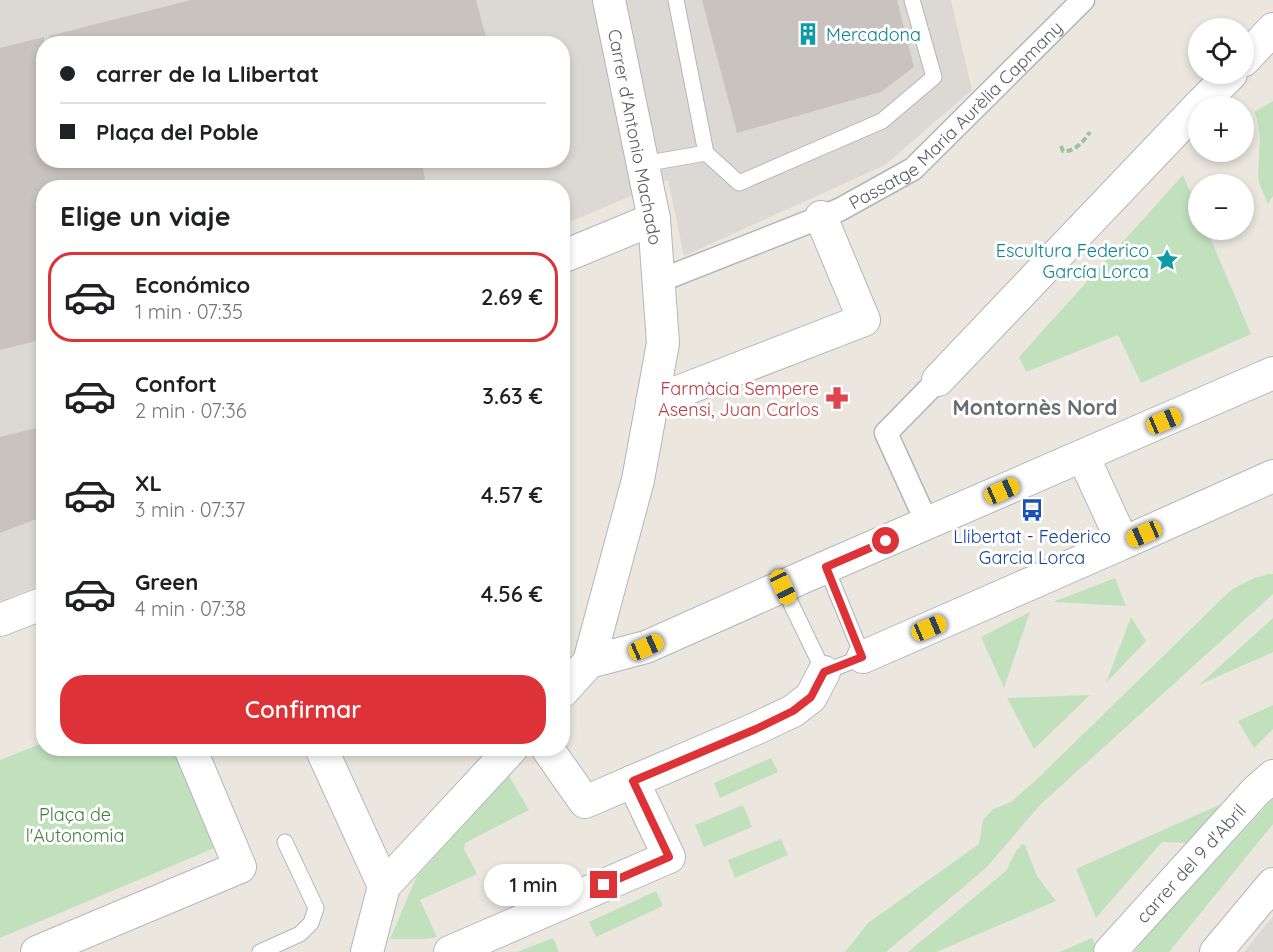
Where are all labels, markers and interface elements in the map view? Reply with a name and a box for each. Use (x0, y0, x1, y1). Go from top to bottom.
street label: Passatge Maria Aurèlia Capmany (844, 16, 1067, 214)
map controls (1188, 18, 1254, 240)
button: locate (1188, 18, 1254, 84)
building icon: Mercadona (795, 21, 821, 47)
place label: Mercadona (826, 23, 921, 46)
street label: Carrer d'Antonio Machado (603, 27, 667, 247)
text: carrer de la Llibertat (96, 60, 319, 88)
button: + (1188, 96, 1254, 162)
text: Plaça del Poble (96, 118, 259, 146)
button: − (1188, 174, 1254, 240)
text: Elige un viaje (60, 199, 231, 233)
place label: Escultura Federico García Lorca (996, 239, 1149, 283)
place icon: Escultura Federico García Lorca (1154, 247, 1180, 273)
icon: car (63, 270, 117, 324)
text: Económico (135, 271, 250, 299)
text: 2.69 € (481, 283, 543, 311)
text: 1 min · 07:35 (135, 299, 243, 324)
icon: car (63, 369, 117, 423)
text: Confort (135, 370, 217, 398)
place label: Farmàcia Sempere Asensi, Juan Carlos (658, 377, 819, 421)
text: 3.63 € (482, 382, 543, 410)
pharmacy icon: Farmàcia Sempere Asensi, Juan Carlos (824, 385, 850, 411)
district label: Montornès Nord (953, 394, 1117, 420)
text: 2 min · 07:36 (135, 398, 246, 423)
car (1144, 406, 1184, 436)
icon: car (63, 468, 117, 522)
text: XL (135, 469, 162, 497)
car (982, 475, 1022, 507)
text: 4.57 € (481, 481, 543, 509)
text: 3 min · 07:37 (135, 497, 245, 522)
bus stop icon: Llibertat - Federico Garcia Lorca (1019, 497, 1045, 523)
car (1124, 518, 1164, 550)
place label: Llibertat - Federico Garcia Lorca (953, 525, 1111, 569)
route start (872, 527, 899, 554)
icon: car (63, 567, 117, 621)
car (767, 567, 799, 607)
text: Green (135, 568, 198, 596)
text: 4.56 € (481, 580, 543, 608)
text: 4 min · 07:38 (135, 596, 246, 621)
car (909, 613, 949, 643)
car (626, 631, 666, 663)
button: Confirmar (60, 675, 546, 744)
street label: carrer del 9 d'Abril (1131, 799, 1250, 927)
park label: Plaça de l'Autonomia (26, 803, 124, 847)
callout: 1 min (484, 864, 583, 906)
route end (590, 871, 617, 898)
text: 1 min (510, 872, 557, 897)

